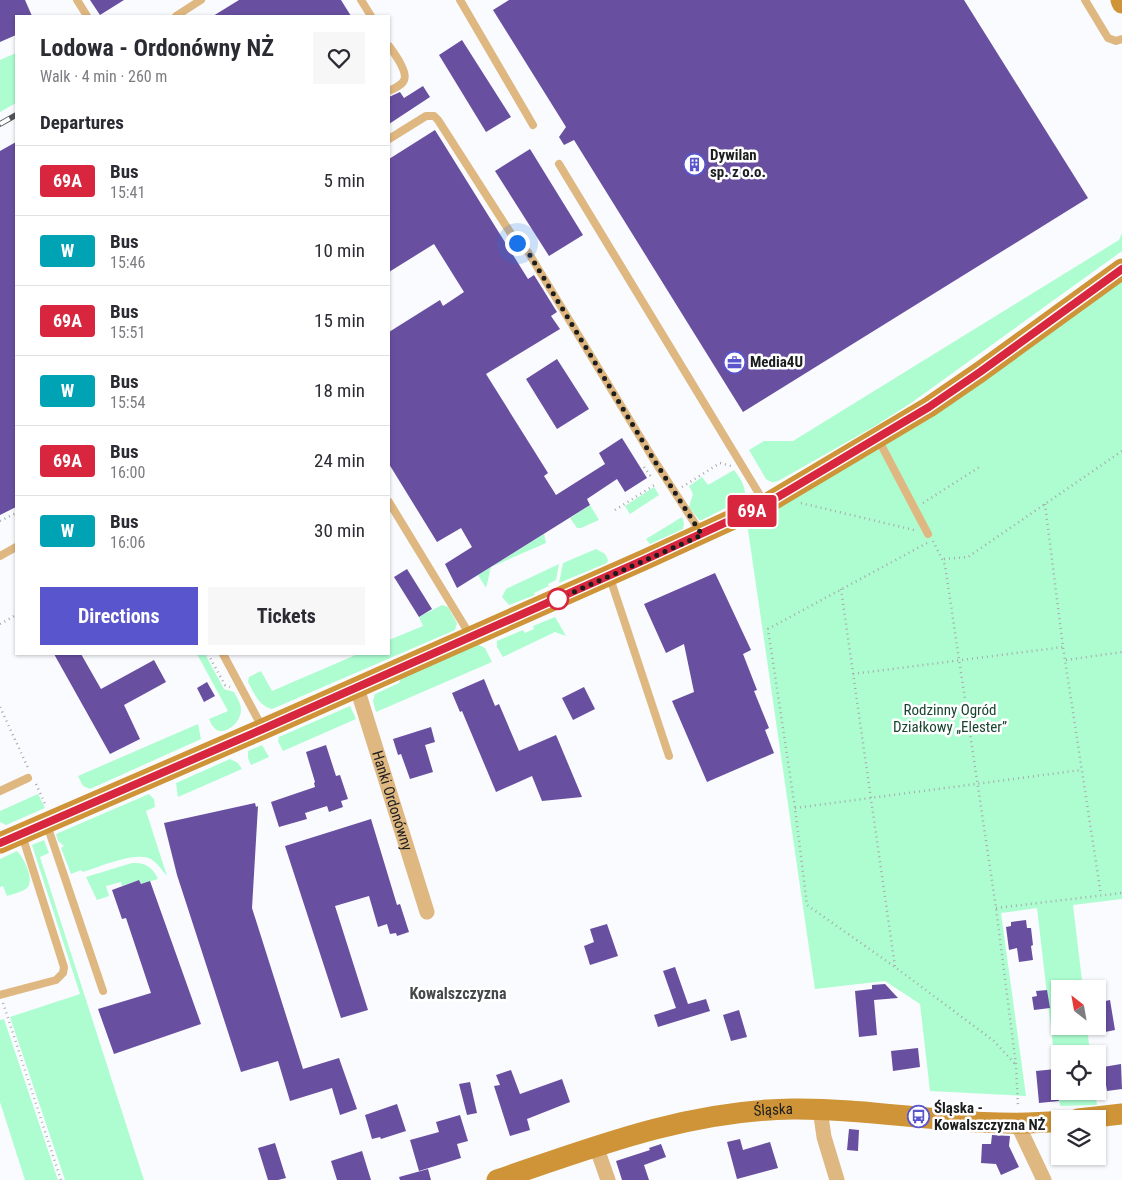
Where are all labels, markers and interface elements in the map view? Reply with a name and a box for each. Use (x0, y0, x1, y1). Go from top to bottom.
button: heart (313, 32, 365, 84)
text: Lodowa - Ordonówny NŻ (40, 34, 274, 62)
text: Walk · 4 min · 260 m (40, 67, 167, 86)
text: Departures (40, 111, 124, 134)
place label: Dywilan sp. z o.o. (710, 146, 766, 181)
building icon: Dywilan sp. z o.o. (682, 152, 706, 176)
text: Bus (110, 160, 139, 183)
text: 5 min (323, 169, 365, 192)
text: 69A (53, 170, 82, 191)
text: 15:41 (110, 183, 145, 202)
text: Bus (110, 230, 139, 253)
your location (505, 231, 530, 256)
text: 10 min (314, 239, 365, 262)
text: W (61, 240, 74, 261)
text: 15:46 (110, 253, 145, 272)
text: Bus (110, 300, 139, 323)
text: 15 min (314, 309, 365, 332)
text: 69A (53, 310, 82, 331)
text: 15:51 (110, 323, 145, 342)
office icon: Media4U (722, 350, 746, 374)
place label: Media4U (750, 353, 803, 371)
text: Bus (110, 370, 139, 393)
text: 18 min (314, 379, 365, 402)
text: W (61, 380, 74, 401)
text: 15:54 (110, 393, 145, 412)
text: Bus (110, 440, 139, 463)
text: 24 min (314, 449, 365, 472)
text: 69A (53, 450, 82, 471)
text: 16:00 (110, 463, 145, 482)
line badge: 69A (723, 495, 781, 527)
text: 69A (738, 500, 766, 521)
text: Bus (110, 510, 139, 533)
text: 30 min (314, 519, 365, 542)
text: W (61, 520, 74, 541)
text: 16:06 (110, 533, 145, 552)
button: Directions (40, 587, 198, 645)
button: Tickets (208, 587, 365, 645)
unlabelled marker (547, 588, 569, 610)
park label: Rodzinny Ogród Działkowy „Elester” (893, 701, 1007, 736)
street label: Hanki Ordonówny (368, 748, 416, 853)
north arrow (1051, 980, 1106, 1035)
map controls (1051, 980, 1106, 1165)
district label: Kowalszczyzna (409, 984, 507, 1003)
button: locate (1051, 1045, 1106, 1100)
place label: Śląska - Kowalszczyzna NŻ (934, 1099, 1046, 1134)
street label: Śląska (753, 1100, 793, 1120)
bus stop icon: Śląska - Kowalszczyzna NŻ (906, 1105, 930, 1129)
button: layers (1051, 1110, 1106, 1165)

